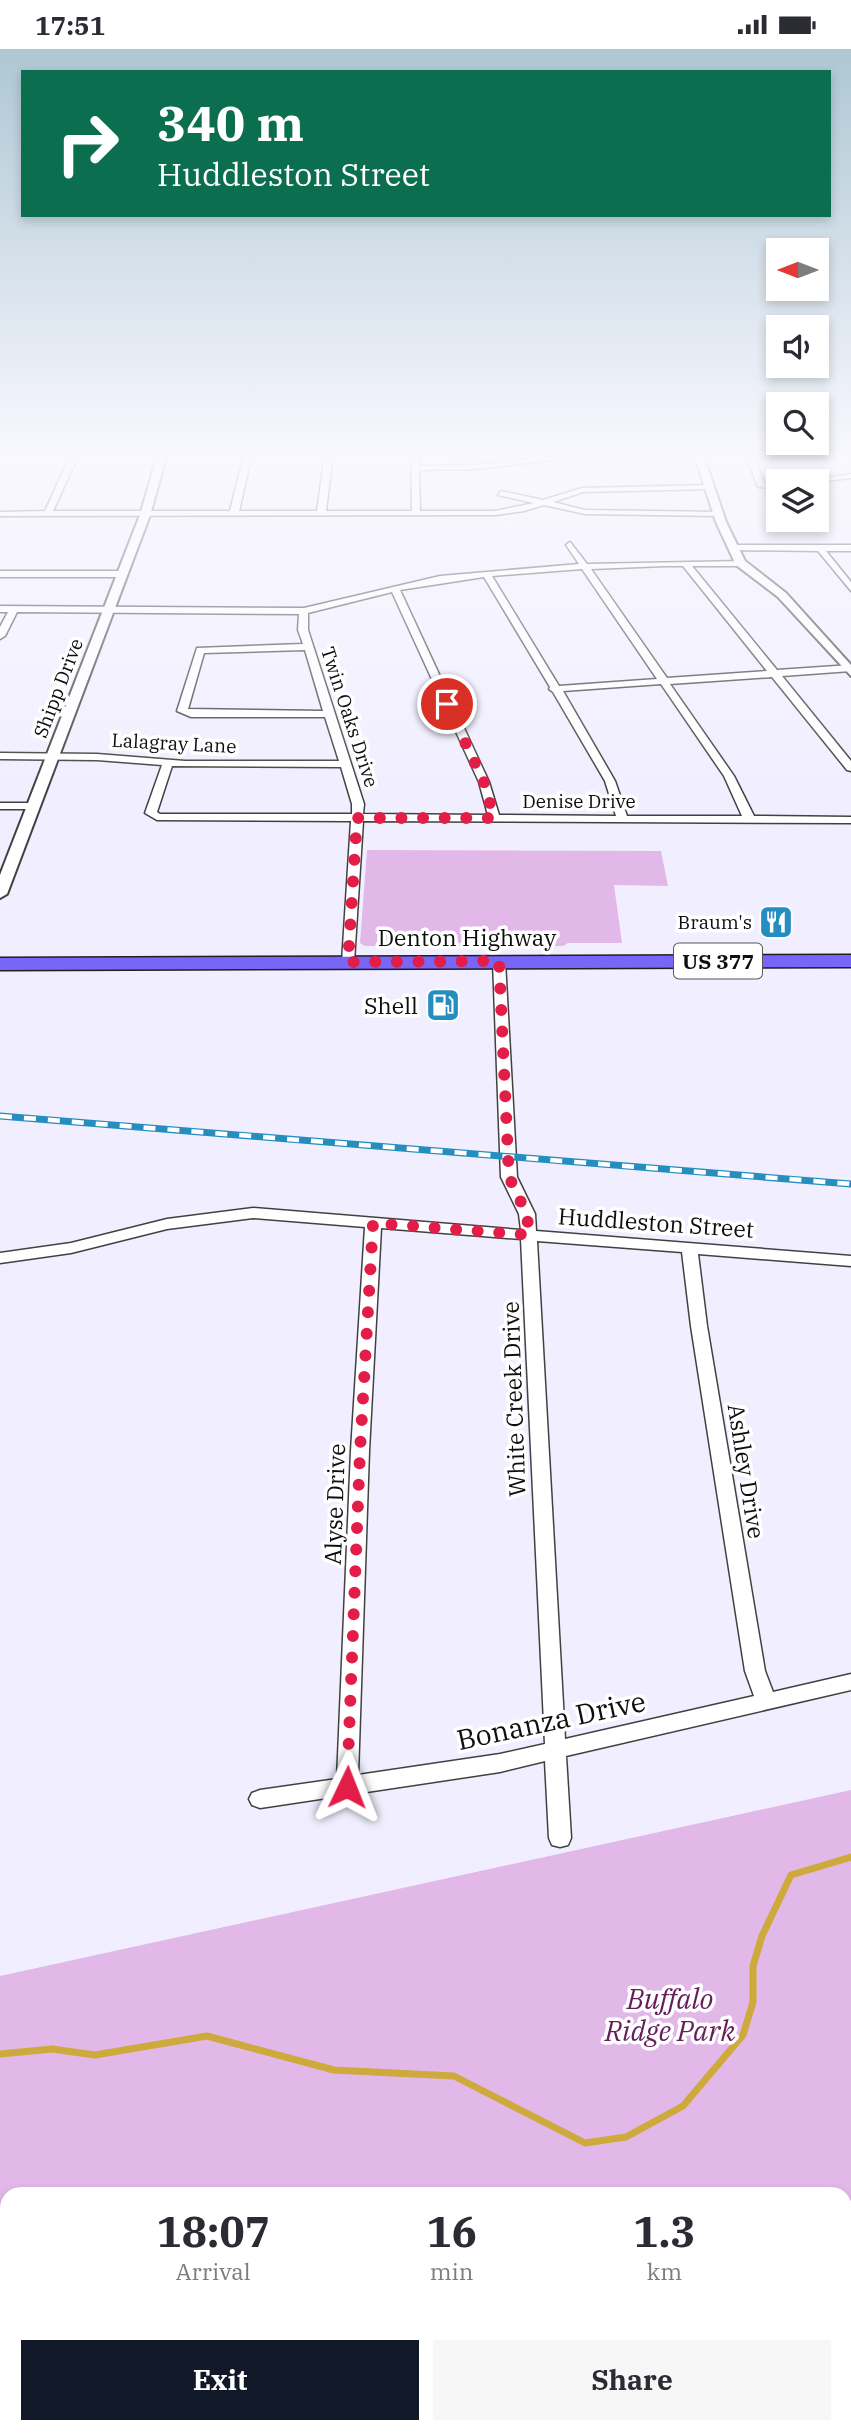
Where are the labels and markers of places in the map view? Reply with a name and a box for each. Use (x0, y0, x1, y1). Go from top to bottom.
pin (417, 674, 477, 734)
restaurant icon: Braum's (757, 903, 795, 941)
place label: Braum's (678, 910, 752, 934)
fuel station icon: Shell (424, 986, 462, 1024)
place label: Shell (364, 990, 418, 1020)

